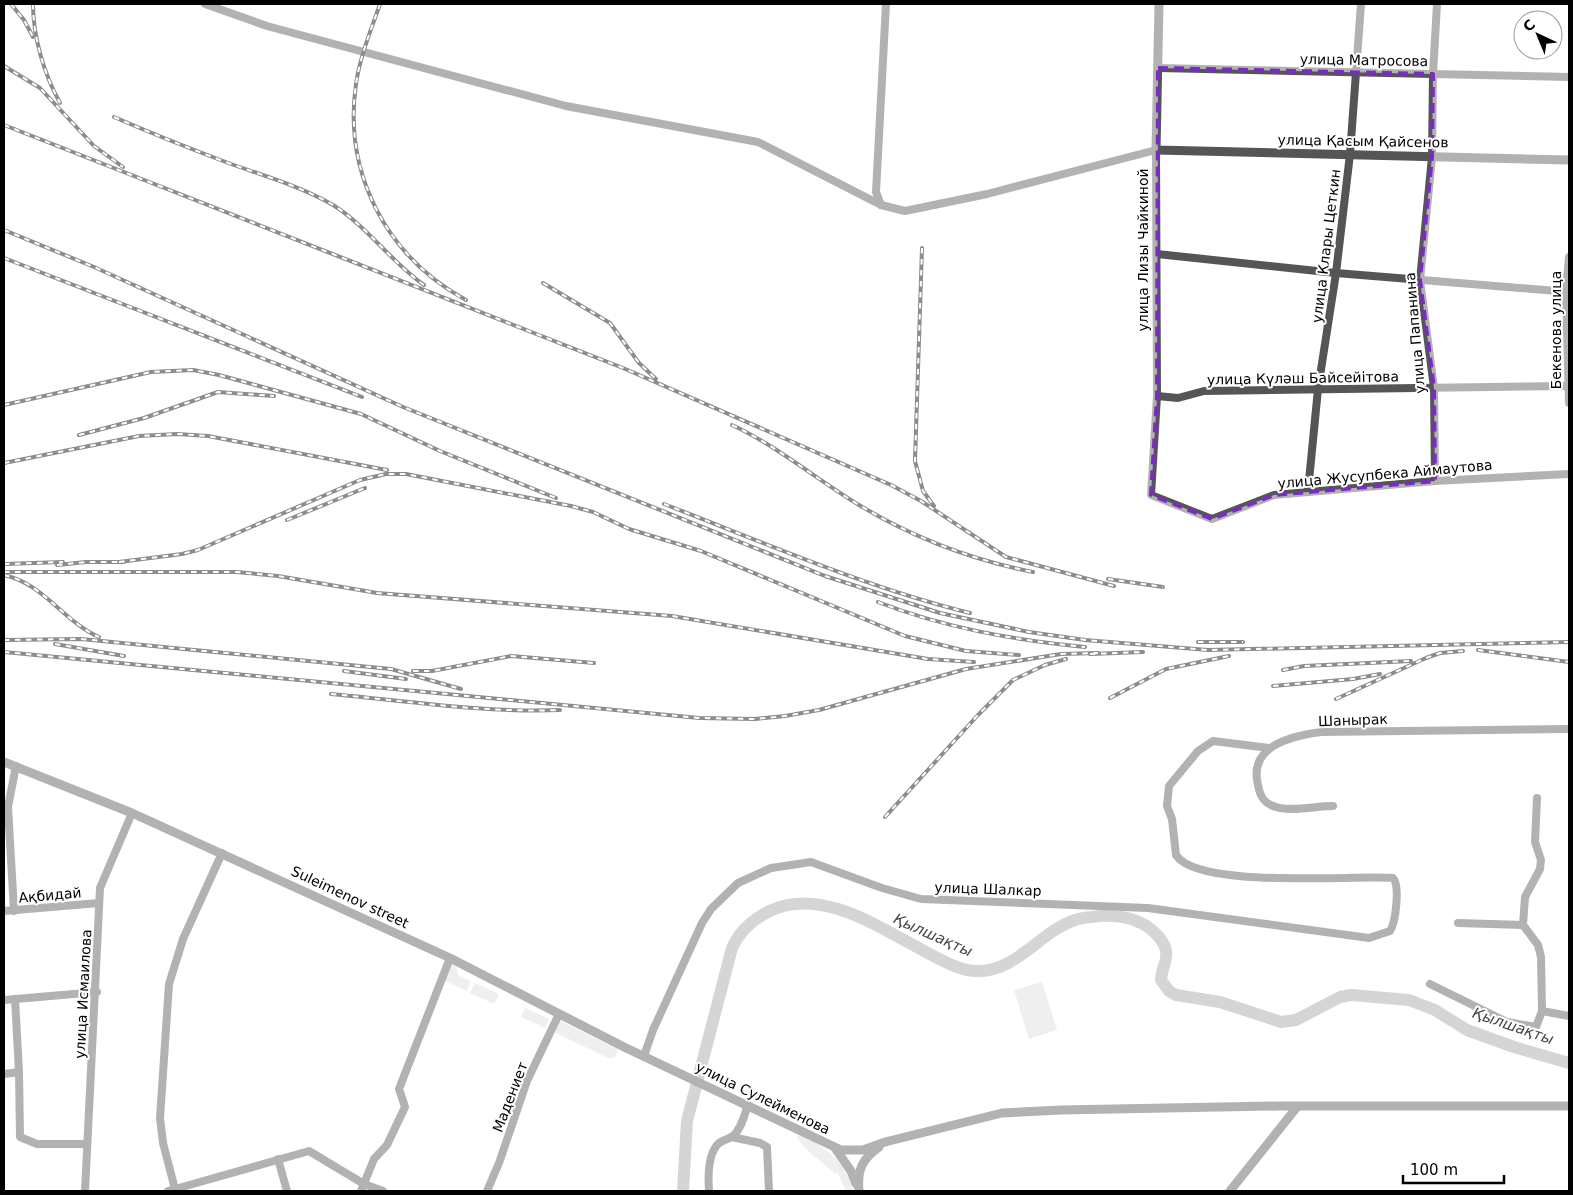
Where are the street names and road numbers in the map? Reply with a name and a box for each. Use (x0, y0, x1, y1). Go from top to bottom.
street label: улица Матросова (1300, 51, 1428, 69)
street label: улица Қасым Қайсенов (1277, 132, 1449, 150)
street label: улица Лизы Чайкиной (1135, 168, 1151, 332)
street label: улица Клары Цеткин (1309, 168, 1343, 324)
street label: Бекенова улица (1548, 271, 1564, 389)
street label: улица Папанина (1402, 272, 1428, 394)
street label: улица Күләш Байсейітова (1207, 368, 1399, 388)
street label: улица Жусупбека Аймаутова (1277, 457, 1493, 491)
street label: Шанырак (1318, 711, 1388, 729)
street label: Suleimenov street (289, 863, 412, 931)
street label: улица Шалкар (934, 879, 1042, 899)
street label: Ақбидай (18, 884, 82, 906)
street label: улица Исмаилова (72, 929, 94, 1059)
street label: улица Сулейменова (693, 1059, 833, 1137)
street label: Мадениет (489, 1060, 531, 1134)

